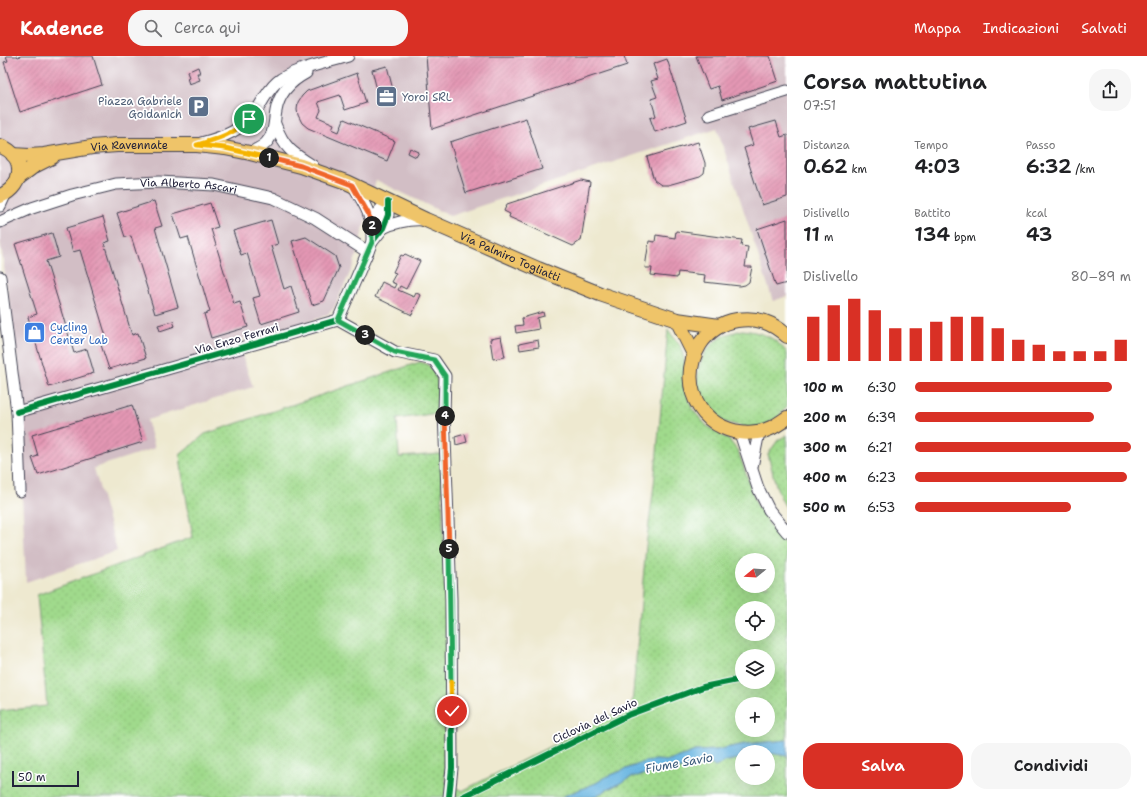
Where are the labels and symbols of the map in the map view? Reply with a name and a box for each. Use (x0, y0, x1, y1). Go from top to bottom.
office icon: Yoroi SRL (374, 84, 400, 110)
place label: Yoroi SRL (402, 90, 452, 105)
place label: Piazza Gabriele Goidanich (98, 94, 182, 122)
parking icon: Piazza Gabriele Goidanich (185, 94, 211, 120)
pin (232, 102, 266, 136)
street label: Via Ravennate (90, 137, 168, 155)
pin: 1 (259, 148, 279, 168)
street label: Via Alberto Ascari (139, 174, 238, 197)
pin: 2 (362, 216, 382, 236)
street label: Via Palmiro Togliatti (457, 228, 563, 285)
shop icon: Cycling Center Lab (22, 320, 48, 346)
place label: Cycling Center Lab (50, 320, 108, 348)
street label: Via Enzo Ferrari (193, 320, 281, 358)
pin: 3 (355, 325, 375, 345)
pin: 4 (435, 406, 455, 426)
pin: 5 (439, 539, 459, 559)
north arrow (735, 553, 775, 593)
pin (435, 694, 469, 728)
street label: Ciclovia del Savio (550, 695, 640, 747)
water label: Fiume Savio (644, 749, 714, 777)
scale bar (12, 769, 79, 788)

